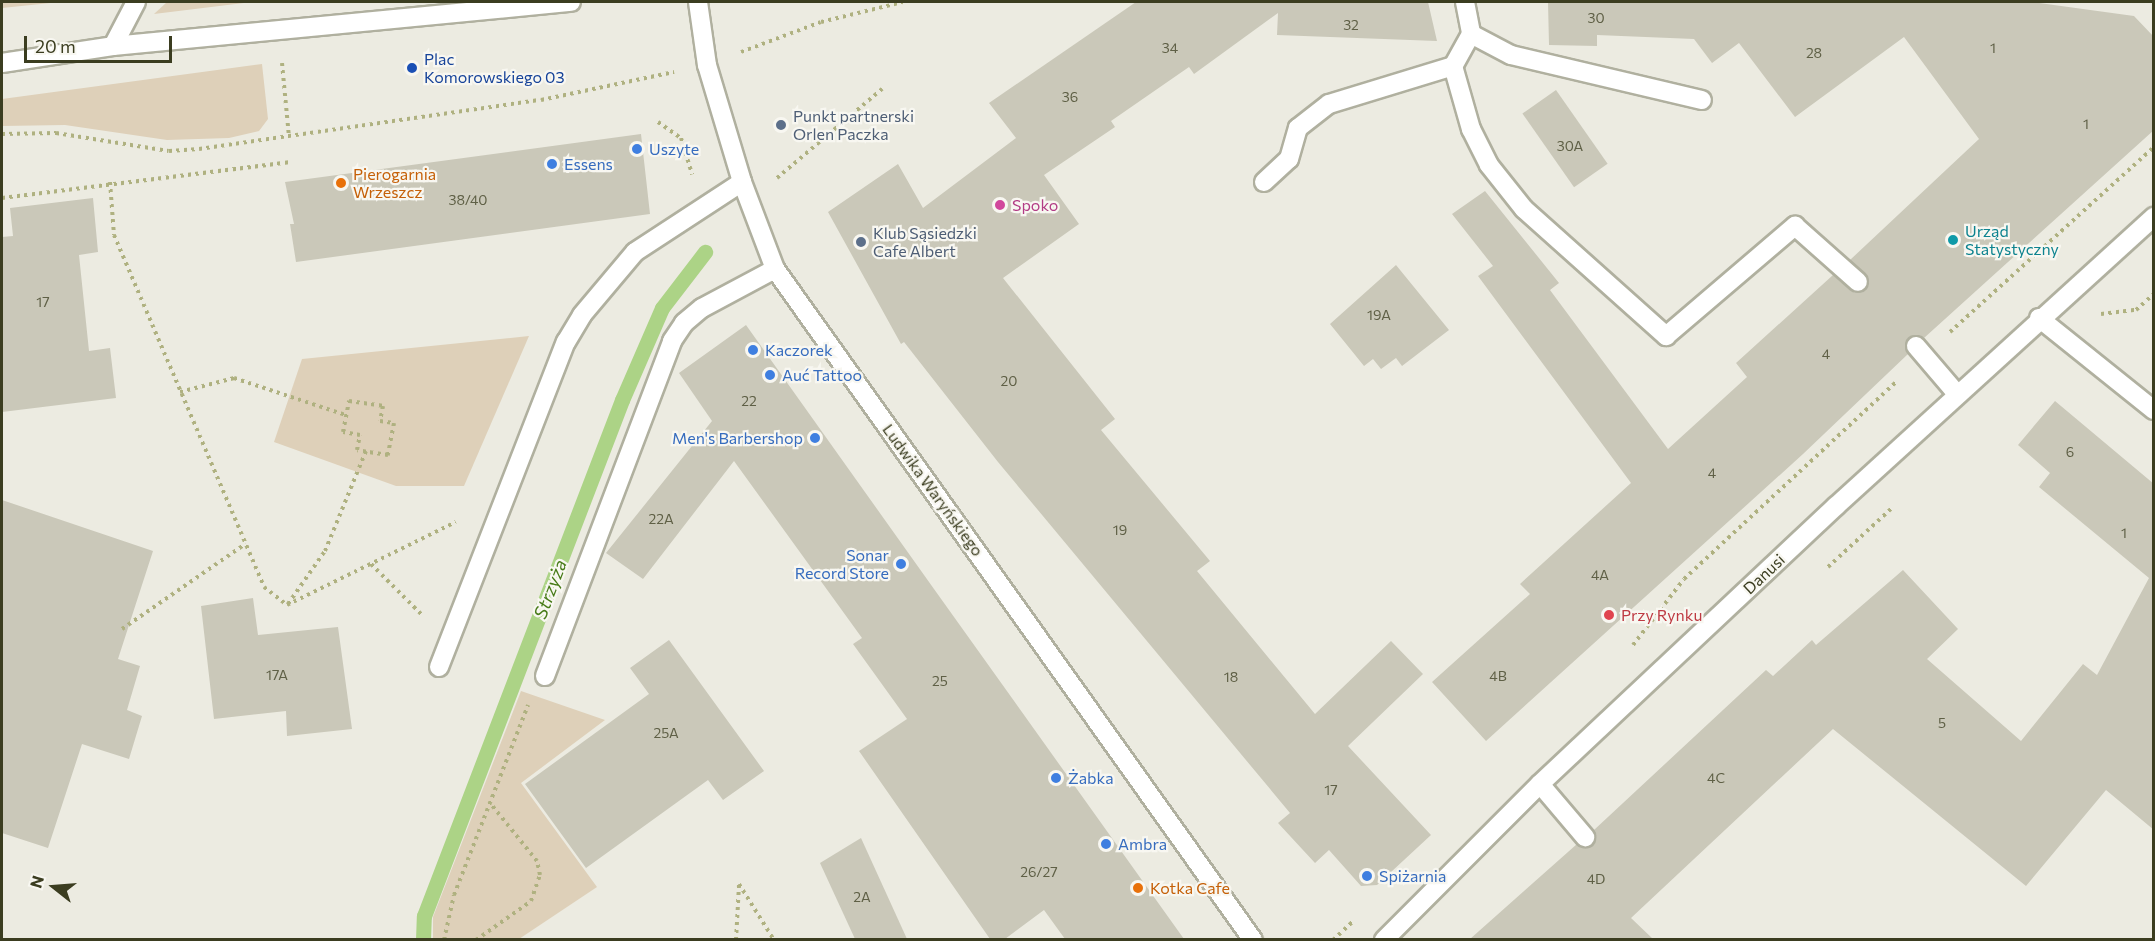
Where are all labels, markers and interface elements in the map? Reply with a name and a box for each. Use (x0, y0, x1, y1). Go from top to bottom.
house number: 30 (1587, 10, 1605, 26)
house number: 32 (1343, 17, 1359, 33)
scale bar (27, 24, 176, 62)
text: 20 m (35, 35, 76, 57)
house number: 34 (1162, 40, 1178, 56)
house number: 1 (1990, 40, 1996, 56)
house number: 28 (1806, 45, 1822, 61)
place label: Plac Komorowskiego 03 (424, 49, 565, 87)
marker: Plac Komorowskiego 03 (405, 61, 419, 75)
house number: 36 (1062, 89, 1078, 105)
place label: Punkt partnerski Orlen Paczka (793, 106, 914, 144)
house number: 1 (2083, 116, 2089, 132)
marker: Punkt partnerski Orlen Paczka (774, 118, 788, 132)
house number: 30A (1557, 138, 1583, 154)
place label: Uszyte (649, 139, 699, 159)
marker: Uszyte (630, 142, 644, 156)
place label: Essens (564, 154, 613, 174)
marker: Essens (545, 157, 559, 171)
place label: Pierogarnia Wrzeszcz (353, 164, 436, 202)
marker: Pierogarnia Wrzeszcz (334, 176, 348, 190)
house number: 38/40 (449, 192, 487, 208)
place label: Spoko (1012, 195, 1058, 215)
marker: Spoko (993, 198, 1007, 212)
place label: Urząd Statystyczny (1965, 221, 2059, 259)
place label: Klub Sąsiedzki Cafe Albert (873, 223, 977, 261)
marker: Urząd Statystyczny (1946, 233, 1960, 247)
marker: Klub Sąsiedzki Cafe Albert (854, 235, 868, 249)
house number: 17 (36, 294, 50, 310)
house number: 19A (1367, 307, 1391, 323)
place label: Kaczorek (765, 340, 833, 360)
marker: Kaczorek (746, 343, 760, 357)
house number: 4 (1822, 346, 1830, 362)
place label: Auć Tattoo (782, 365, 862, 385)
marker: Auć Tattoo (763, 368, 777, 382)
house number: 20 (1001, 373, 1017, 389)
house number: 22 (741, 393, 757, 409)
street label: Ludwika Waryńskiego (879, 420, 987, 560)
place label: Men's Barbershop (672, 428, 803, 448)
marker: Men's Barbershop (808, 431, 822, 445)
house number: 6 (2066, 444, 2074, 460)
house number: 4 (1708, 465, 1716, 481)
house number: 22A (648, 511, 674, 527)
house number: 19 (1113, 522, 1127, 538)
house number: 1 (2121, 525, 2127, 541)
place label: Sonar Record Store (795, 545, 889, 583)
street label: Danusi (1739, 550, 1789, 598)
water label: Strzyża (529, 556, 571, 622)
marker: Sonar Record Store (894, 557, 908, 571)
house number: 4A (1591, 567, 1609, 583)
place label: Przy Rynku (1621, 605, 1702, 625)
marker: Przy Rynku (1602, 608, 1616, 622)
house number: 17A (266, 667, 288, 683)
house number: 4B (1489, 668, 1507, 684)
house number: 18 (1224, 669, 1238, 685)
house number: 25 (932, 673, 948, 689)
house number: 5 (1938, 715, 1946, 731)
house number: 25A (653, 725, 679, 741)
place label: Żabka (1068, 768, 1114, 788)
house number: 4C (1707, 770, 1725, 786)
marker: Żabka (1049, 771, 1063, 785)
house number: 17 (1324, 782, 1338, 798)
place label: Ambra (1118, 834, 1167, 854)
marker: Ambra (1099, 837, 1113, 851)
north arrow (24, 857, 84, 917)
house number: 26/27 (1020, 864, 1058, 880)
place label: Spiżarnia (1379, 866, 1446, 886)
marker: Spiżarnia (1360, 869, 1374, 883)
house number: 4D (1587, 871, 1605, 887)
text: N (25, 873, 47, 890)
place label: Kotka Cafe (1150, 878, 1230, 898)
marker: Kotka Cafe (1131, 881, 1145, 895)
house number: 2A (853, 889, 871, 905)

